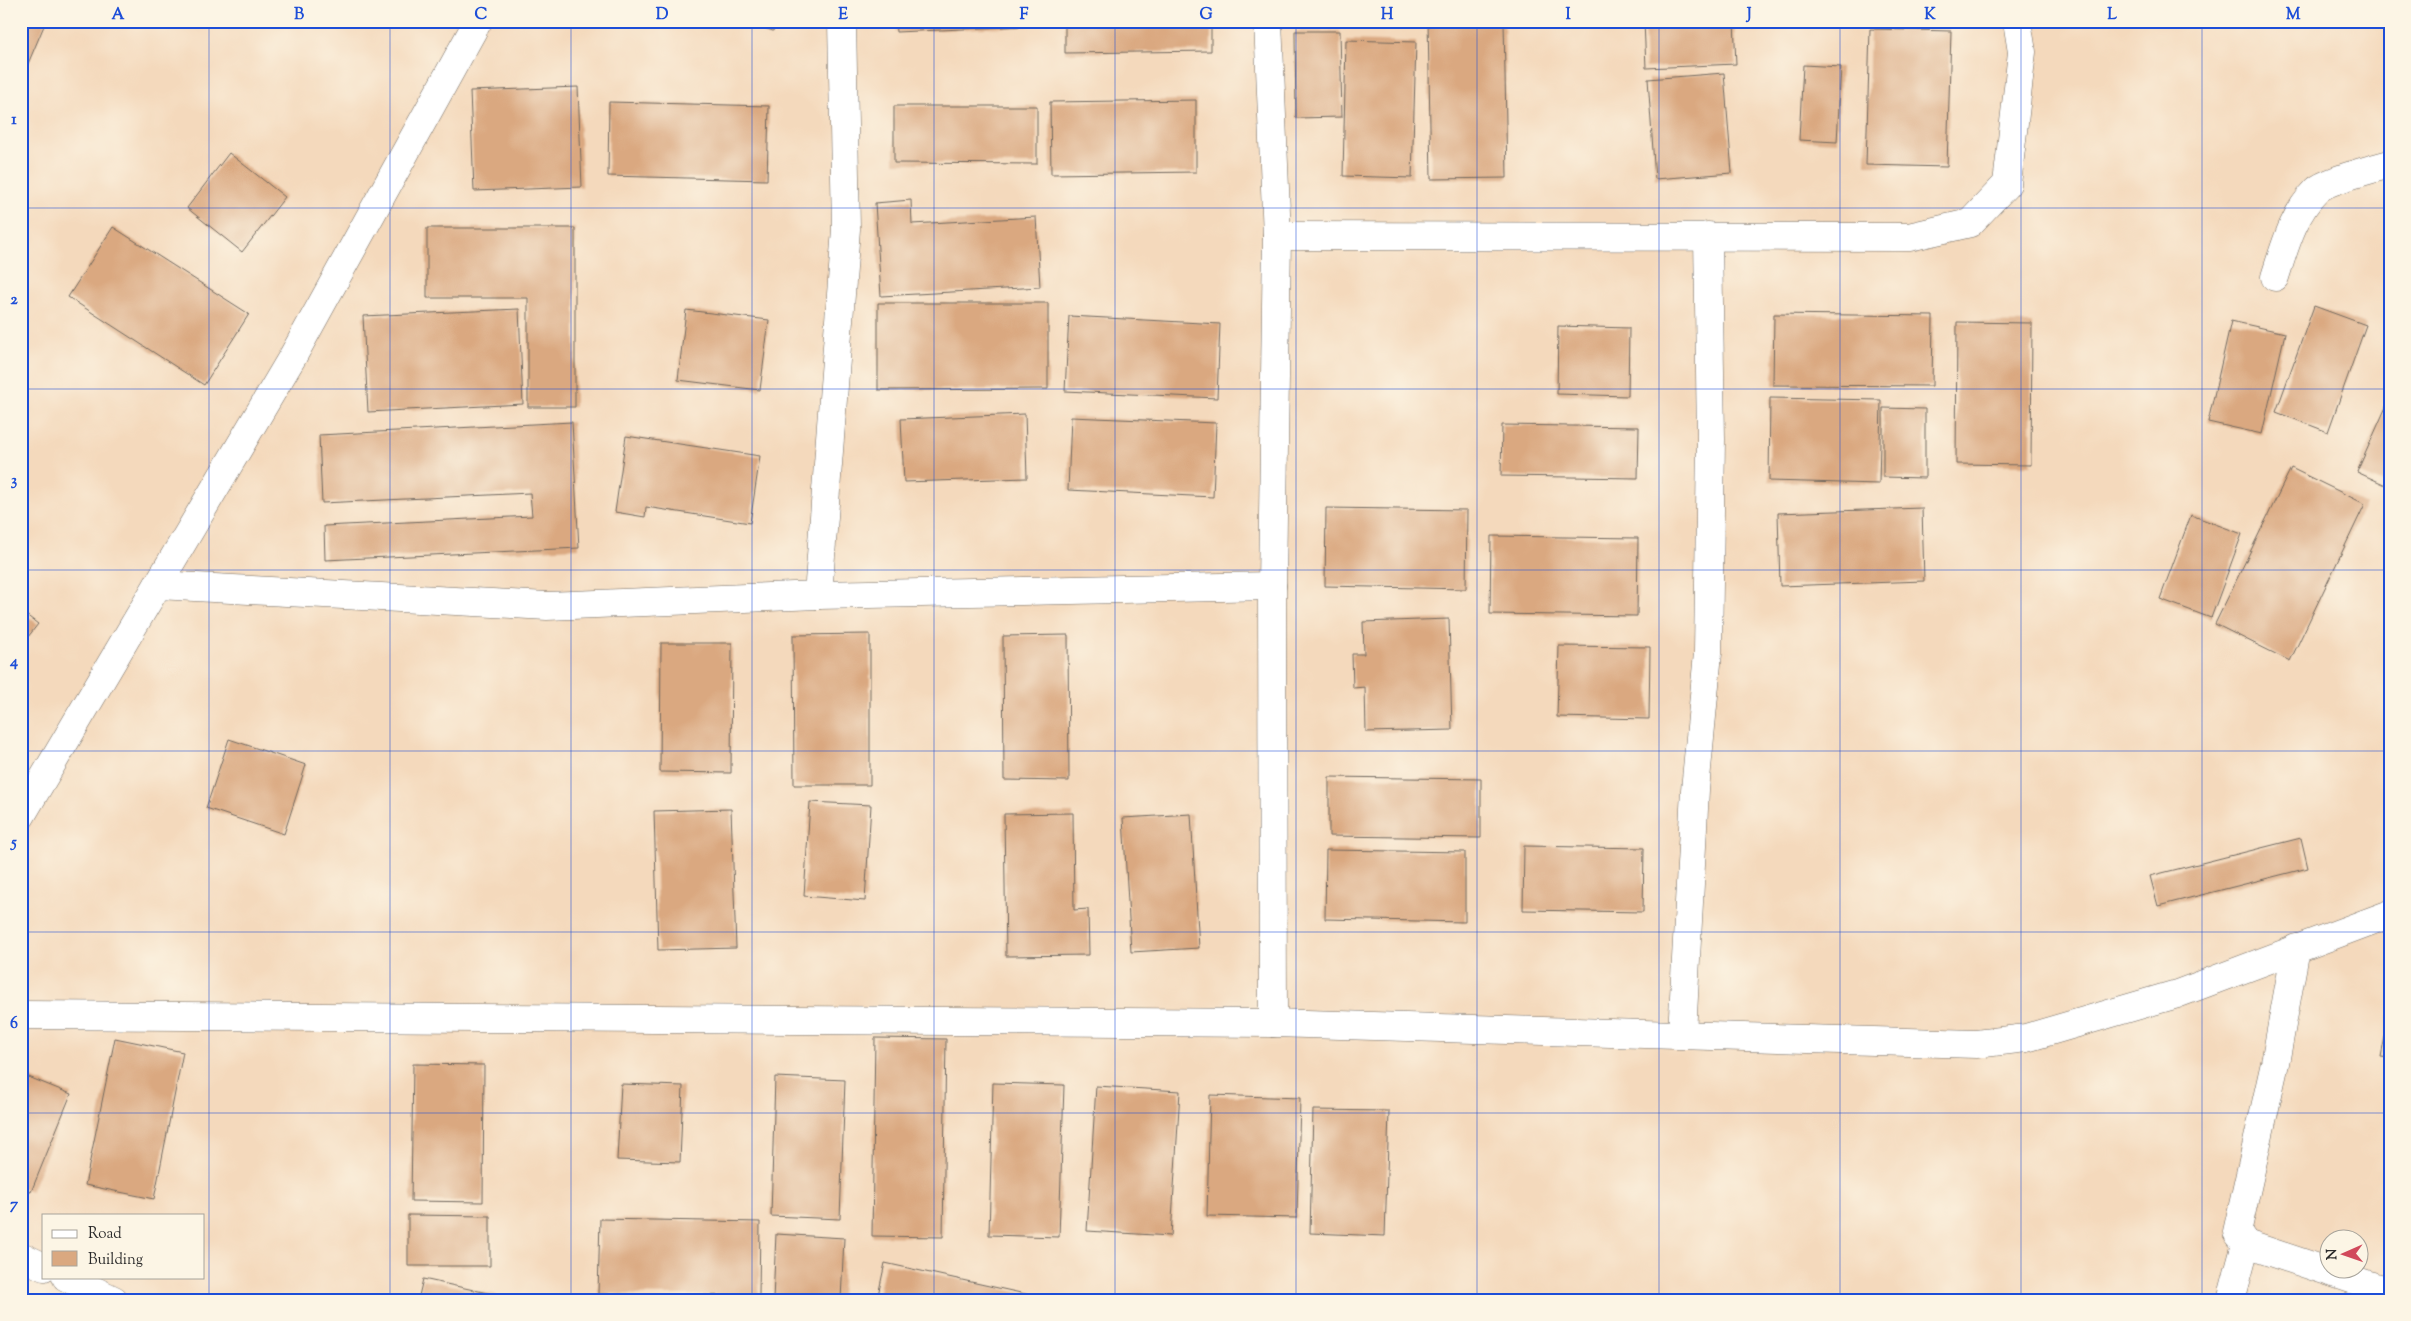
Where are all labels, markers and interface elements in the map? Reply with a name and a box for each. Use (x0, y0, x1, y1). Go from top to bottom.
text: A (112, 4, 125, 27)
text: B (294, 4, 304, 27)
text: C (475, 4, 488, 27)
text: D (656, 4, 669, 27)
text: E (838, 4, 848, 27)
text: F (1020, 4, 1029, 27)
text: G (1199, 4, 1213, 27)
text: H (1381, 4, 1394, 27)
text: I (1565, 4, 1571, 27)
text: J (1745, 4, 1752, 27)
text: K (1924, 4, 1936, 27)
text: L (2107, 4, 2117, 27)
text: M (2286, 4, 2301, 27)
text: 1 (11, 109, 17, 132)
text: 2 (10, 289, 18, 312)
text: 3 (11, 470, 18, 493)
text: 4 (9, 651, 18, 674)
text: 5 (9, 832, 17, 855)
text: 6 (10, 1013, 18, 1036)
text: 7 (10, 1194, 19, 1217)
legend (42, 1214, 205, 1278)
text: Road (88, 1224, 122, 1245)
north arrow (2318, 1228, 2368, 1278)
text: N (2323, 1248, 2343, 1260)
text: Building (88, 1250, 143, 1271)

